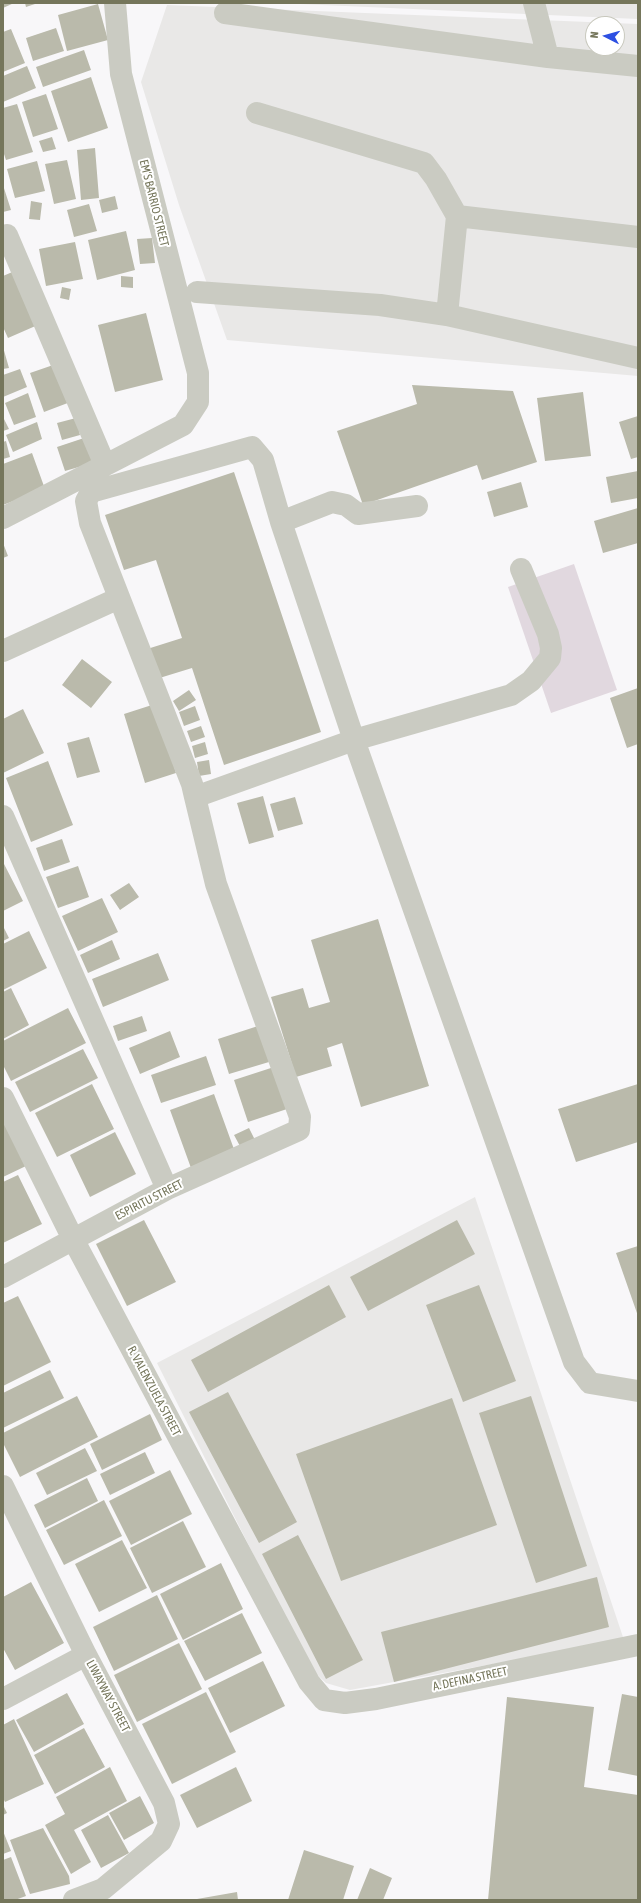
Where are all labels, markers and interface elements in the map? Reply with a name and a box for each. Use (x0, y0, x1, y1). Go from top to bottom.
north arrow (585, 16, 625, 56)
text: N (588, 31, 600, 39)
street label: EM’S BARRIO STREET (136, 158, 172, 248)
street label: ESPIRITU STREET (113, 1177, 185, 1223)
street label: R. VALENZUELA STREET (124, 1344, 184, 1438)
street label: LIWAYWAY STREET (83, 1658, 133, 1734)
street label: A. DEFINA STREET (431, 1664, 509, 1694)

